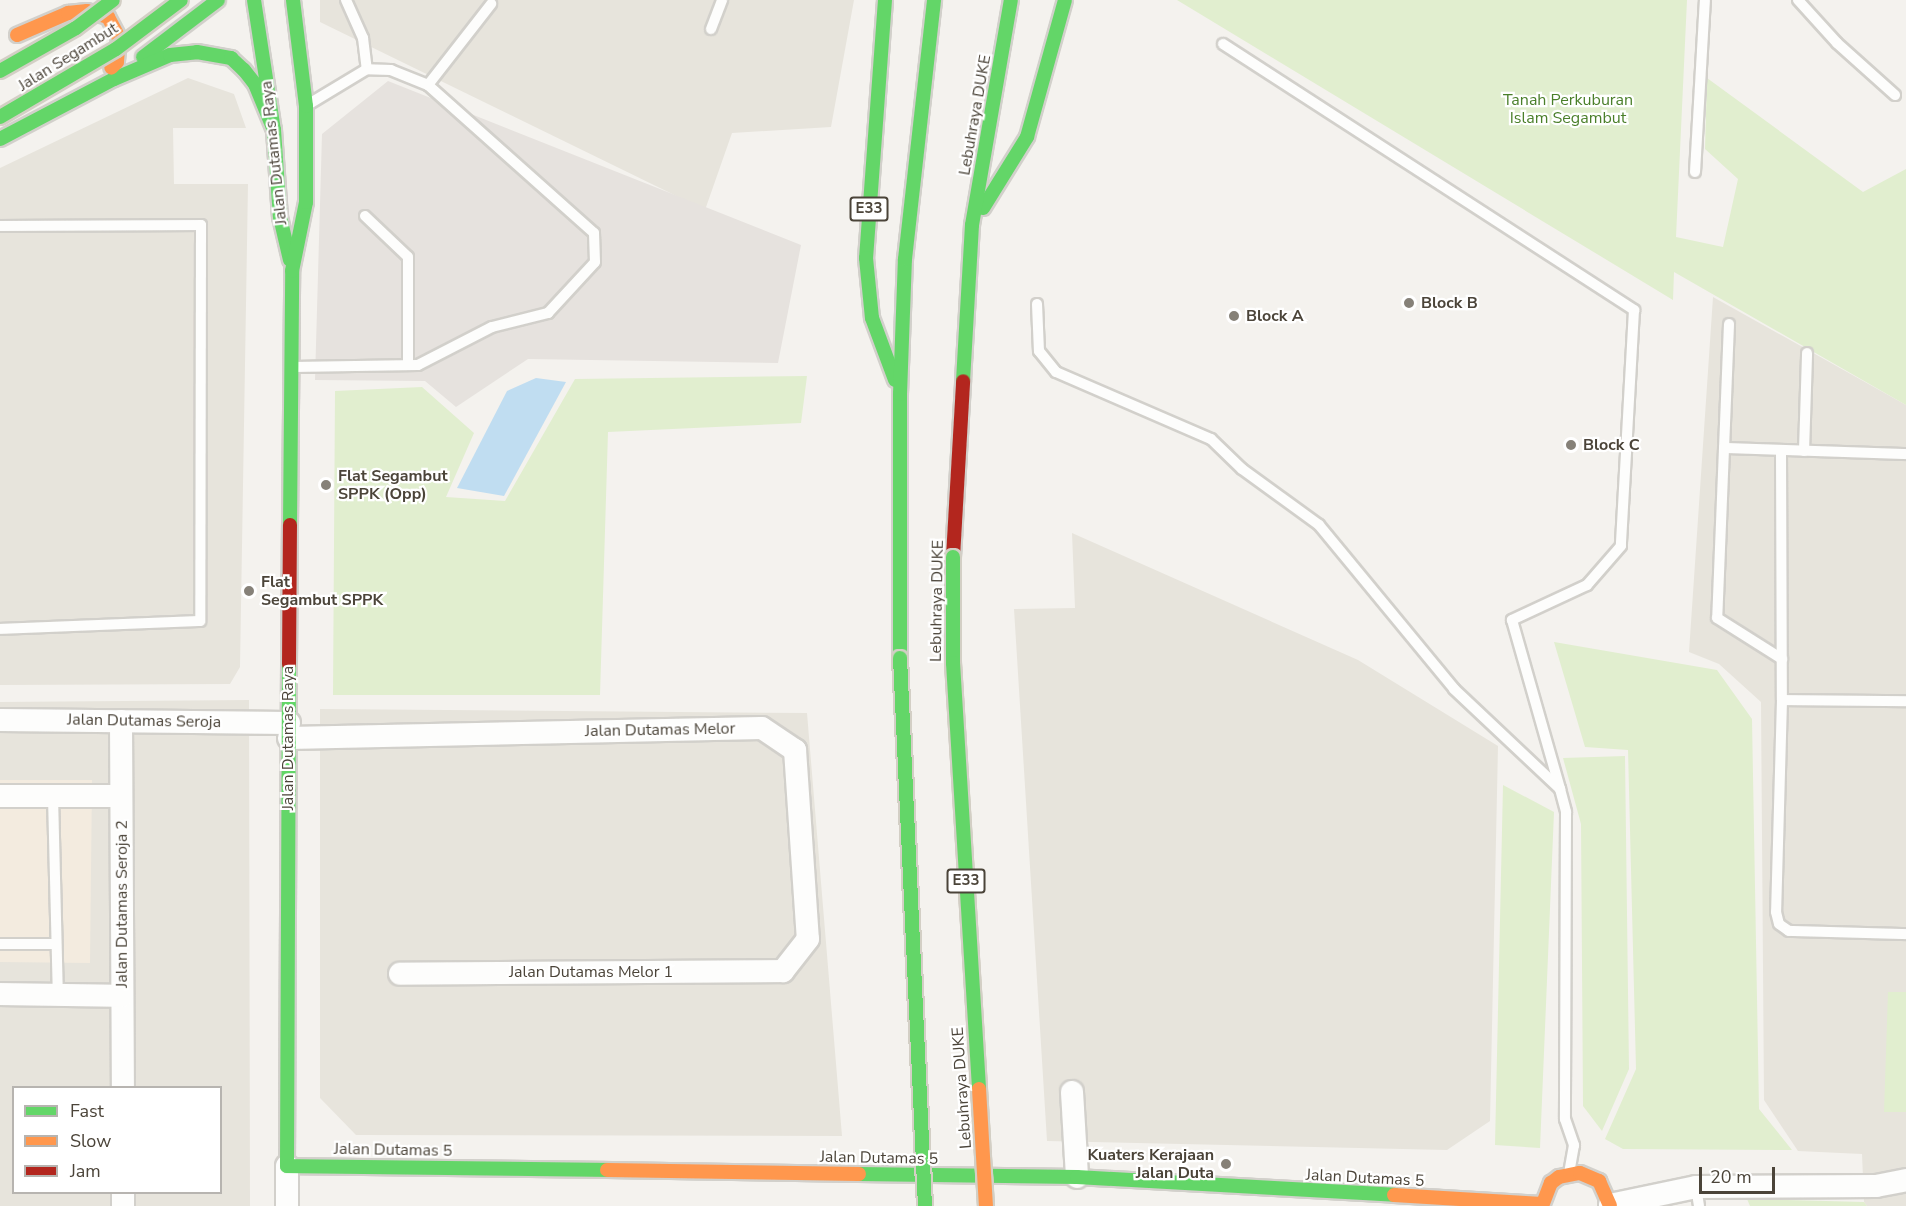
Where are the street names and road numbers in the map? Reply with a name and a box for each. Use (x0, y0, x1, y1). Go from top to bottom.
street label: Jalan Segambut (15, 19, 121, 95)
street label: Lebuhraya DUKE (955, 53, 995, 177)
street label: Jalan Dutamas Raya (257, 80, 291, 226)
road number: E33 (850, 197, 888, 221)
street label: Lebuhraya DUKE (926, 540, 948, 662)
street label: Jalan Dutamas Raya (278, 666, 298, 810)
street label: Jalan Dutamas Seroja (67, 710, 221, 732)
street label: Jalan Dutamas Melor (585, 719, 735, 741)
street label: Jalan Dutamas Seroja 2 (112, 820, 132, 988)
road number: E33 (946, 869, 986, 893)
street label: Jalan Dutamas Melor 1 (509, 962, 673, 982)
street label: Lebuhraya DUKE (948, 1026, 976, 1150)
street label: Jalan Dutamas 5 (334, 1139, 452, 1161)
street label: Jalan Dutamas 5 (820, 1147, 938, 1169)
street label: Jalan Dutamas 5 (1305, 1165, 1425, 1191)

